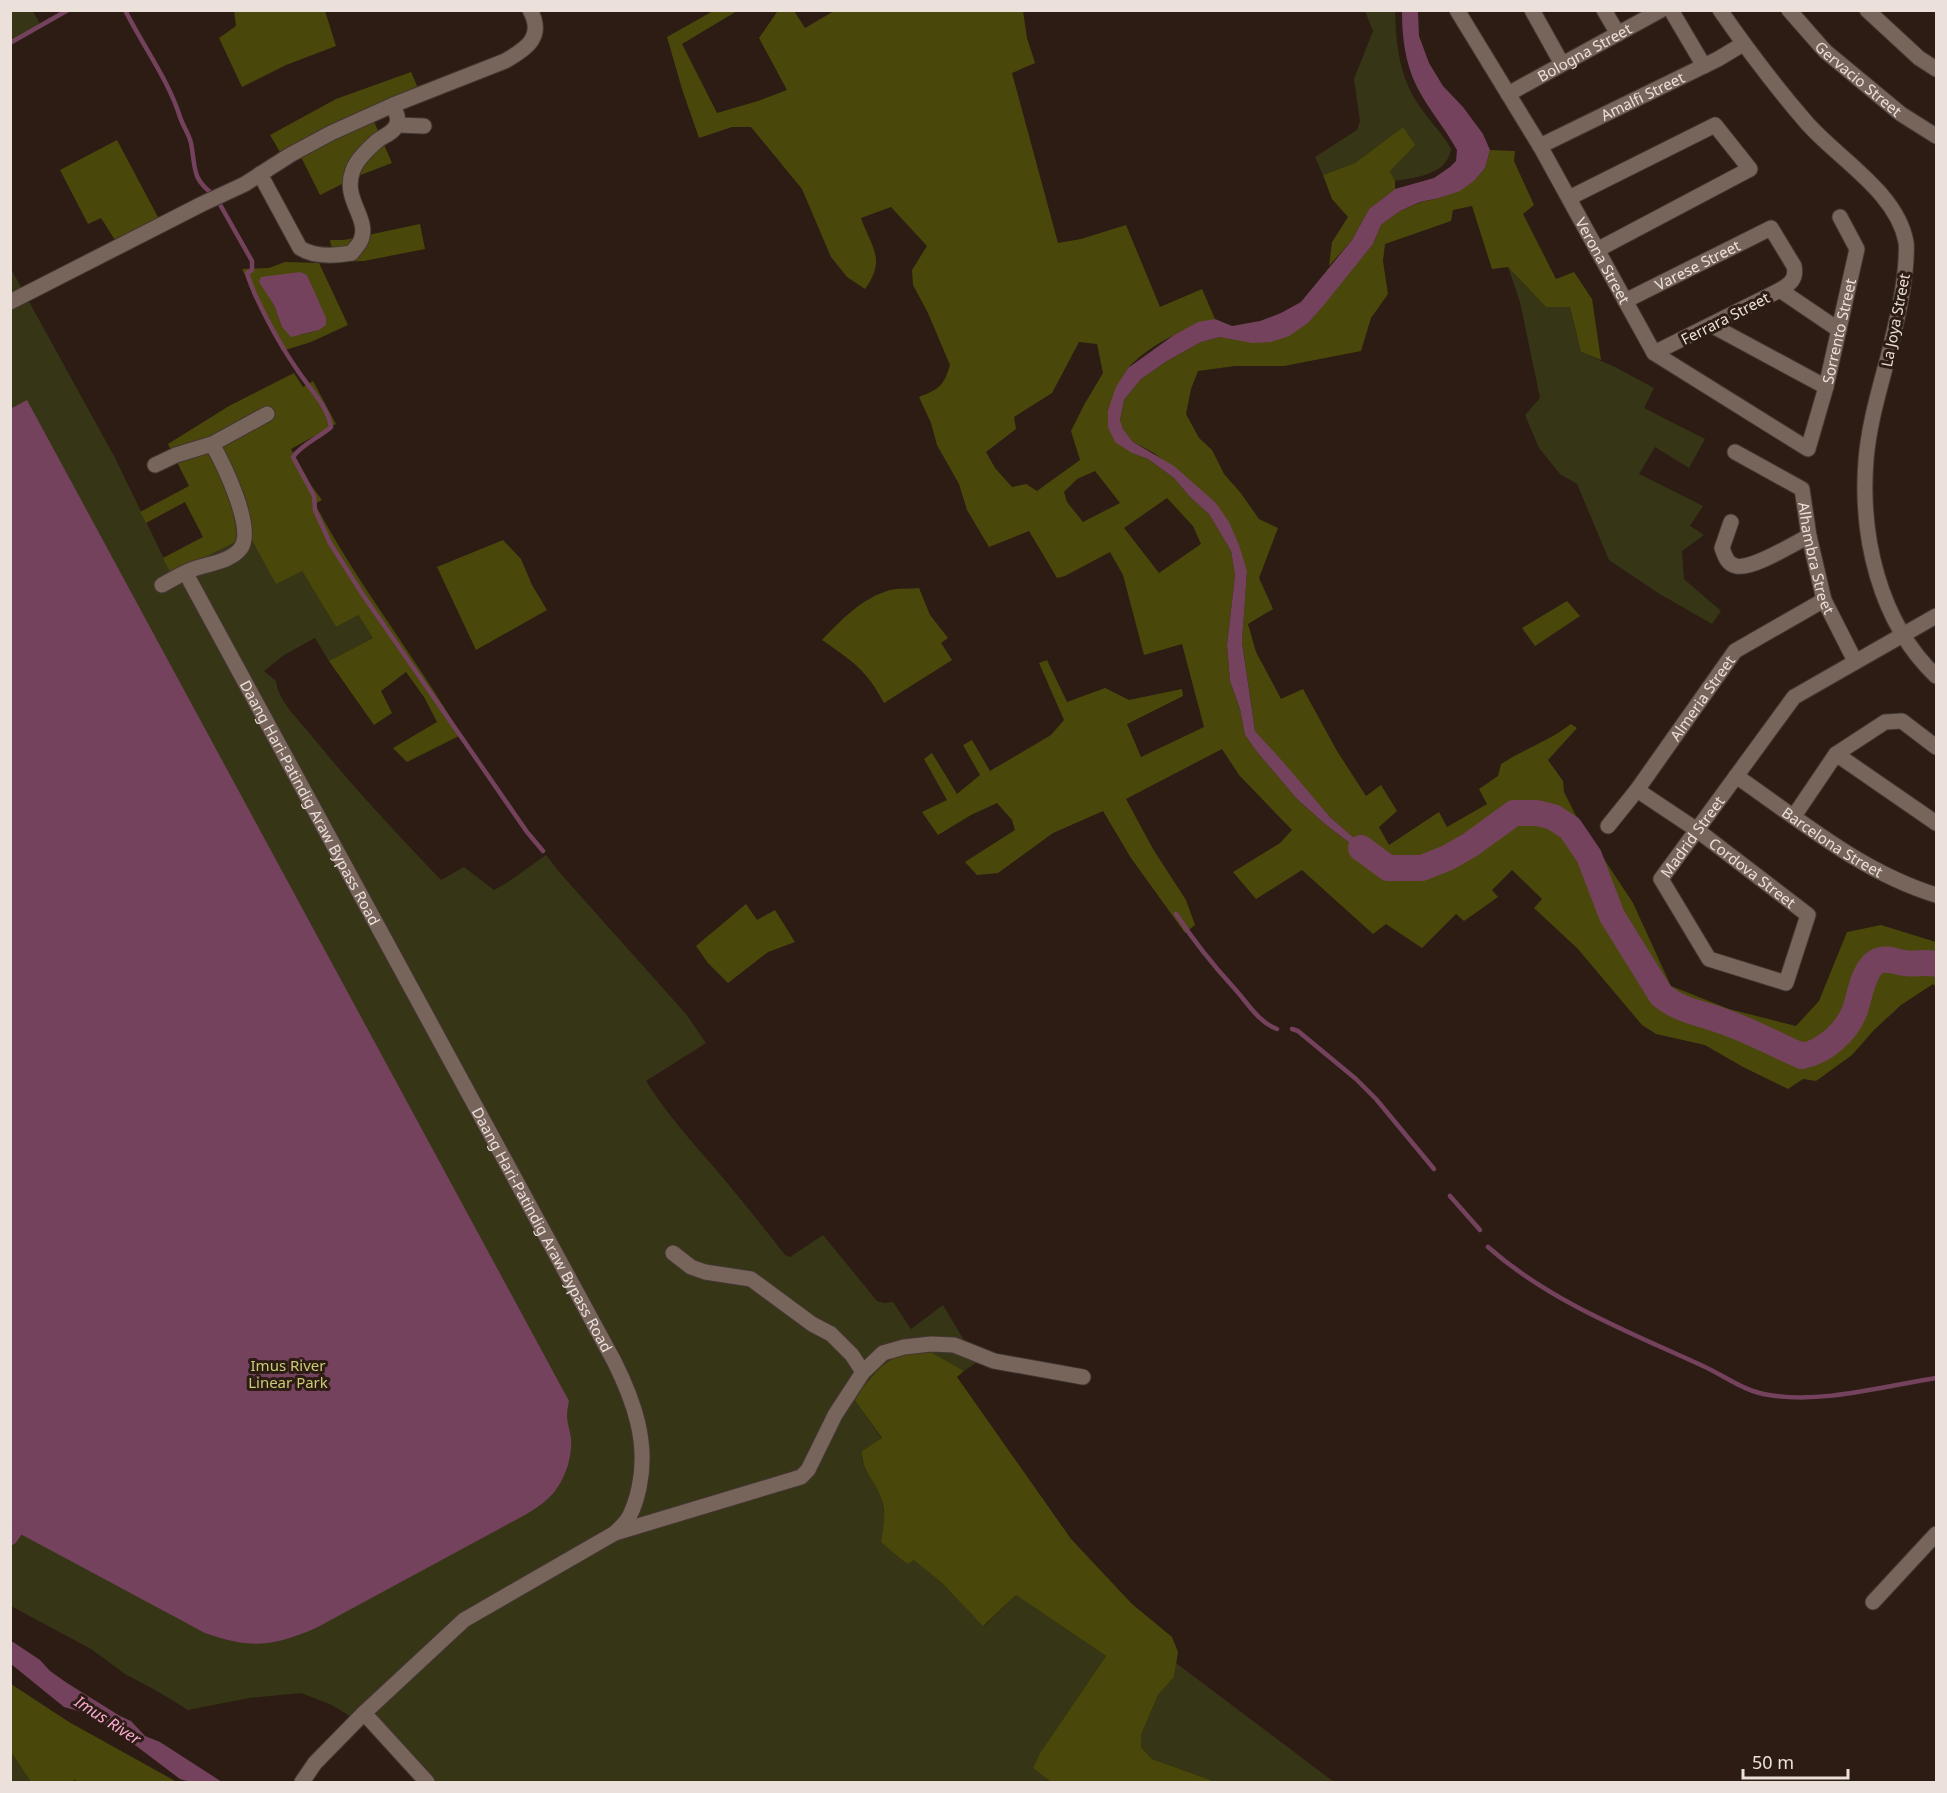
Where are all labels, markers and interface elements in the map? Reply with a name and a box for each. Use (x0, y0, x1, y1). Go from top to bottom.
street label: Bologna Street (1534, 18, 1635, 86)
street label: Gervacio Street (1811, 37, 1907, 121)
street label: Amalfi Street (1597, 67, 1688, 125)
street label: Verona Street (1571, 214, 1635, 308)
street label: Varese Street (1651, 235, 1744, 295)
street label: La Joya Street (1876, 271, 1914, 368)
street label: Sorrento Street (1817, 276, 1860, 386)
street label: Ferrara Street (1677, 287, 1773, 349)
street label: Alhambra Street (1794, 501, 1840, 618)
street label: Almeria Street (1665, 651, 1739, 745)
street label: Daang Hari-Patindig Araw Bypass Road (236, 676, 385, 928)
street label: Madrid Street (1656, 791, 1729, 881)
street label: Barcelona Street (1778, 802, 1887, 882)
street label: Cordova Street (1705, 833, 1800, 913)
street label: Daang Hari-Patindig Araw Bypass Road (468, 1103, 617, 1355)
park label: Imus River Linear Park (248, 1355, 328, 1392)
water label: Imus River (70, 1690, 146, 1750)
scale bar (1743, 1742, 1848, 1780)
text: 50 m (1752, 1750, 1794, 1774)

